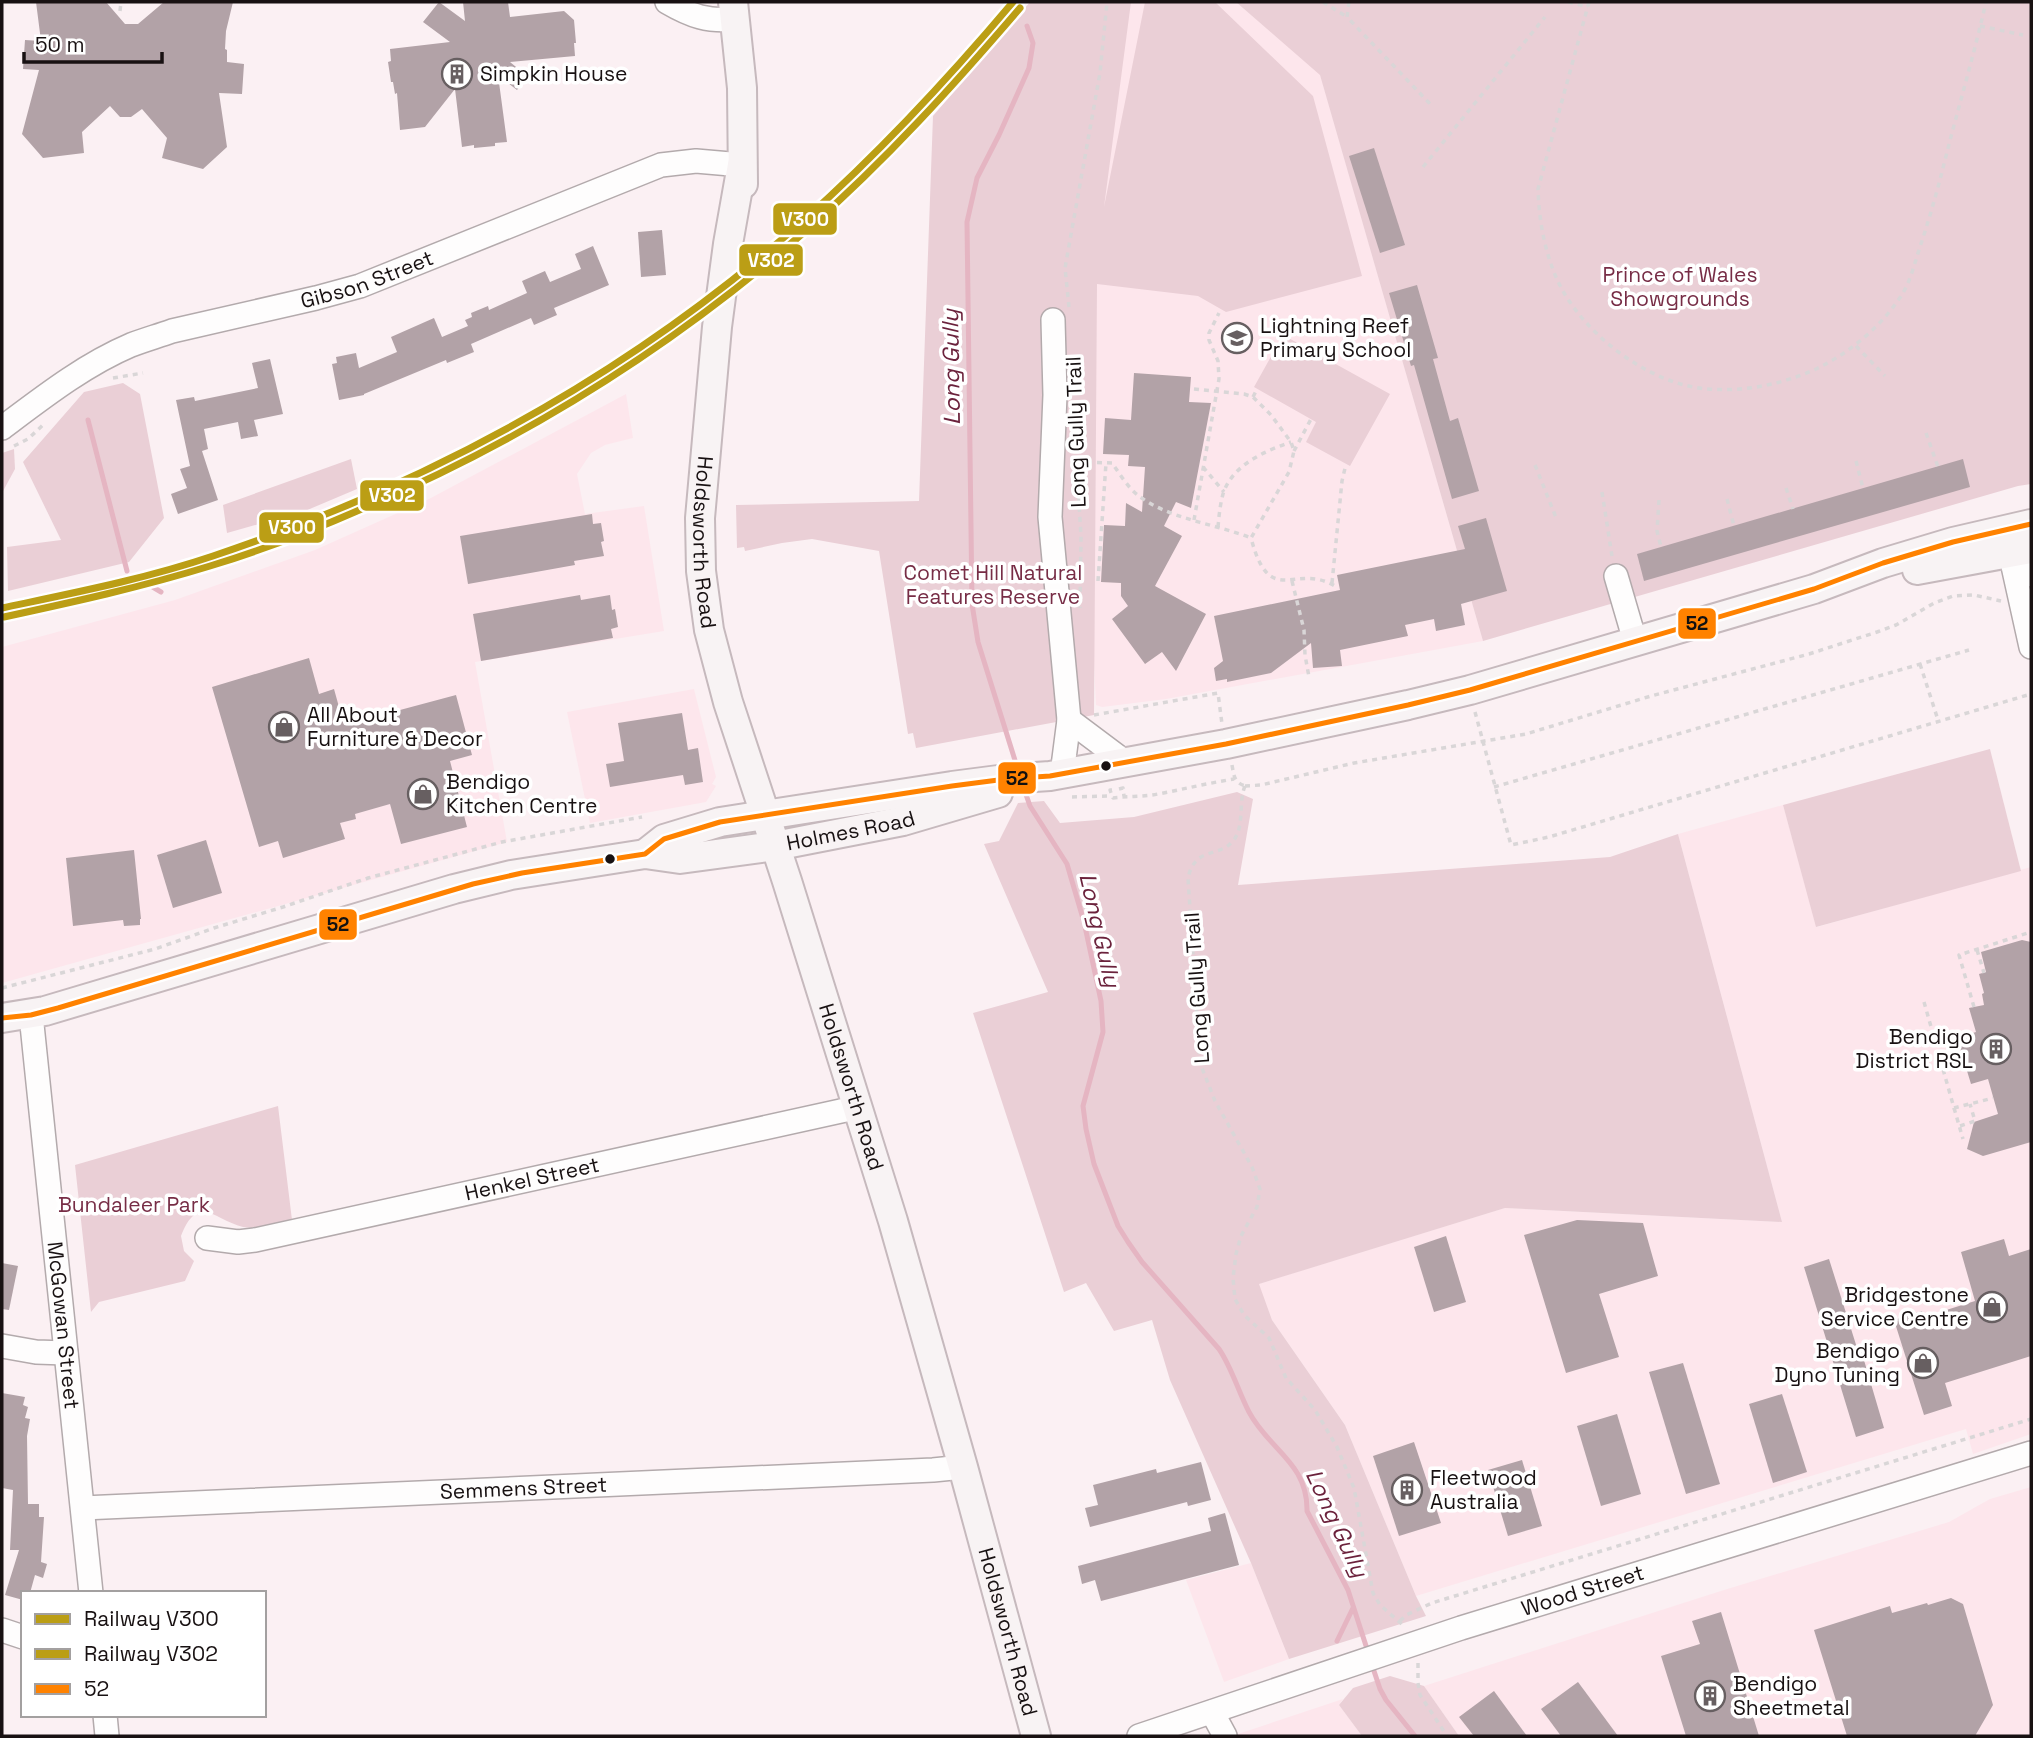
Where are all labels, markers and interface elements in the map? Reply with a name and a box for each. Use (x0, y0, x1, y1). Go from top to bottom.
scale bar (24, 21, 163, 65)
text: 50 m (35, 31, 85, 58)
building icon: Simpkin House (440, 57, 474, 91)
place label: Simpkin House (480, 60, 627, 87)
line badge: V300 (772, 202, 838, 236)
text: V300 (781, 207, 829, 232)
line badge: V302 (738, 243, 804, 277)
street label: Gibson Street (298, 244, 437, 314)
text: V302 (748, 248, 794, 273)
park label: Prince of Wales Showgrounds (1603, 261, 1757, 312)
water label: Long Gully (935, 308, 967, 425)
place label: Lightning Reef Primary School (1260, 312, 1411, 363)
school or university icon: Lightning Reef Primary School (1220, 321, 1254, 355)
street label: Long Gully Trail (1059, 356, 1092, 508)
street label: Holdsworth Road (687, 455, 723, 630)
line badge: V302 (359, 479, 425, 512)
text: V302 (369, 483, 415, 508)
line badge: V300 (258, 511, 325, 544)
text: V300 (268, 515, 316, 540)
park label: Comet Hill Natural Features Reserve (904, 559, 1082, 610)
line badge: 52 (1677, 607, 1717, 640)
text: 52 (1686, 611, 1708, 636)
place label: All About Furniture & Decor (307, 701, 483, 752)
shop icon: All About Furniture & Decor (267, 710, 301, 744)
unlabelled marker (1099, 759, 1113, 773)
line badge: 52 (997, 761, 1037, 795)
text: 52 (1006, 766, 1028, 791)
place label: Bendigo Kitchen Centre (446, 768, 598, 819)
shop icon: Bendigo Kitchen Centre (406, 777, 440, 811)
street label: Holmes Road (784, 804, 918, 856)
unlabelled marker (603, 852, 617, 866)
water label: Long Gully (1072, 870, 1128, 991)
line badge: 52 (318, 908, 358, 941)
text: 52 (327, 912, 349, 937)
street label: Long Gully Trail (1178, 912, 1215, 1065)
street label: Holdsworth Road (813, 1000, 890, 1174)
place label: Bendigo District RSL (1856, 1023, 1973, 1074)
building icon: Bendigo District RSL (1979, 1032, 2013, 1066)
street label: Henkel Street (462, 1151, 602, 1206)
park label: Bundaleer Park (58, 1191, 210, 1218)
street label: McGowan Street (42, 1240, 86, 1411)
place label: Bridgestone Service Centre (1821, 1281, 1969, 1332)
shop icon: Bridgestone Service Centre (1975, 1290, 2009, 1324)
place label: Bendigo Dyno Tuning (1775, 1337, 1900, 1388)
shop icon: Bendigo Dyno Tuning (1906, 1346, 1940, 1380)
water label: Long Gully (1299, 1464, 1376, 1583)
place label: Fleetwood Australia (1430, 1464, 1537, 1515)
street label: Semmens Street (439, 1471, 608, 1505)
building icon: Fleetwood Australia (1390, 1473, 1424, 1507)
street label: Holdsworth Road (973, 1545, 1044, 1719)
street label: Wood Street (1518, 1559, 1647, 1622)
legend (21, 1591, 266, 1717)
text: Railway V300 (84, 1605, 219, 1632)
text: Railway V302 (84, 1640, 218, 1667)
place label: Bendigo Sheetmetal (1733, 1670, 1850, 1721)
text: 52 (84, 1675, 109, 1702)
building icon: Bendigo Sheetmetal (1693, 1679, 1727, 1713)

